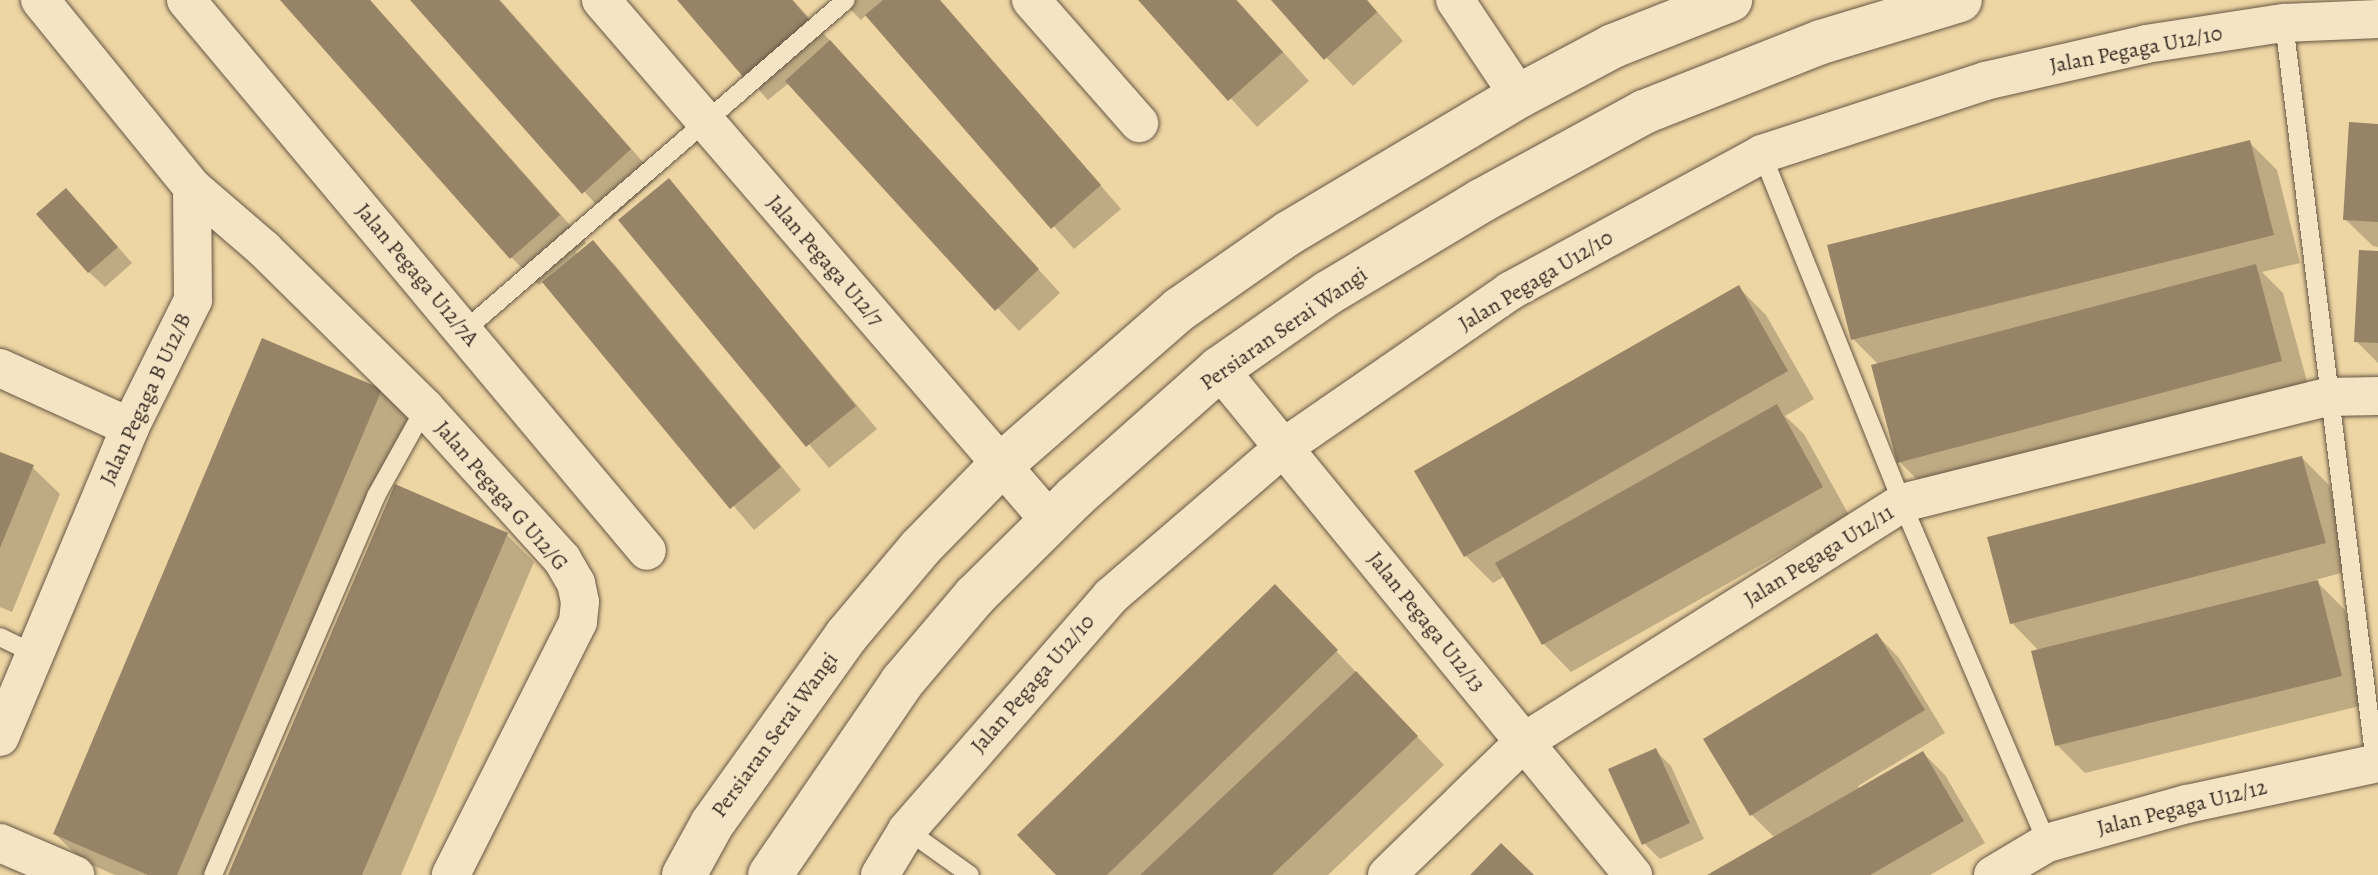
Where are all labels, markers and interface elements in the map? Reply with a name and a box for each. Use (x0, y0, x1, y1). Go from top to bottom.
street label: Jalan Pegaga U12/10 (2047, 20, 2225, 80)
street label: Jalan Pegaga U12/7 (761, 190, 889, 332)
street label: Jalan Pegaga U12/7A (350, 198, 484, 352)
street label: Jalan Pegaga U12/10 (1454, 225, 1618, 337)
street label: Persiaran Serai Wangi (1195, 261, 1373, 397)
street label: Jalan Pegaga B U12/B (95, 309, 197, 489)
street label: Jalan Pegaga G U12/G (429, 416, 573, 576)
street label: Jalan Pegaga U12/11 (1739, 499, 1899, 613)
street label: Jalan Pegaga U12/13 (1361, 547, 1491, 697)
street label: Jalan Pegaga U12/10 (966, 609, 1100, 759)
street label: Persiaran Serai Wangi (706, 647, 844, 823)
street label: Jalan Pegaga U12/12 (2094, 774, 2270, 842)

